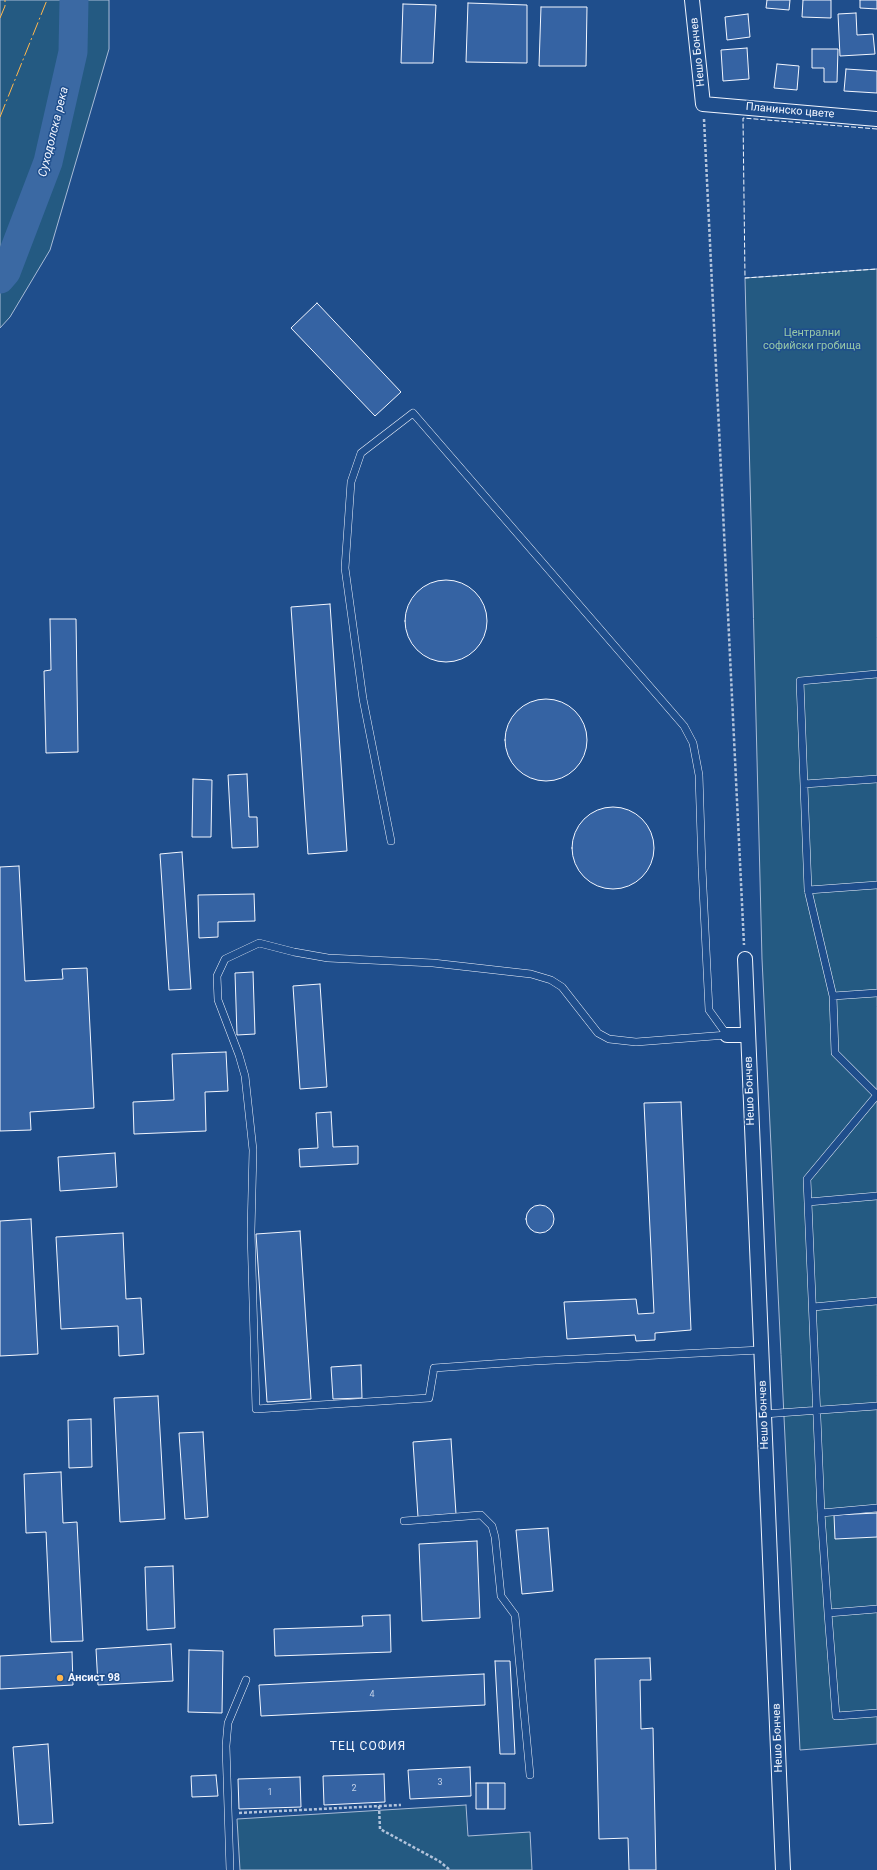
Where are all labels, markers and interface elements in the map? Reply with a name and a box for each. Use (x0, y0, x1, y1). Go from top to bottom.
street label: Нешо Бончев (688, 17, 708, 87)
water label: Суходолска река (36, 85, 72, 179)
street label: Планинско цвете (745, 101, 835, 121)
park label: Централни софийски гробища (763, 326, 861, 352)
street label: Нешо Бончев (742, 1056, 758, 1126)
street label: Нешо Бончев (756, 1380, 772, 1450)
place label: Ансист 98 (68, 1671, 120, 1685)
marker: Ансист 98 (55, 1673, 65, 1683)
house number: 4 (369, 1690, 375, 1700)
street label: Нешо Бончев (770, 1703, 786, 1773)
district label: ТЕЦ СОФИЯ (330, 1740, 406, 1754)
house number: 3 (437, 1778, 443, 1788)
house number: 2 (351, 1784, 357, 1794)
house number: 1 (267, 1788, 273, 1798)

